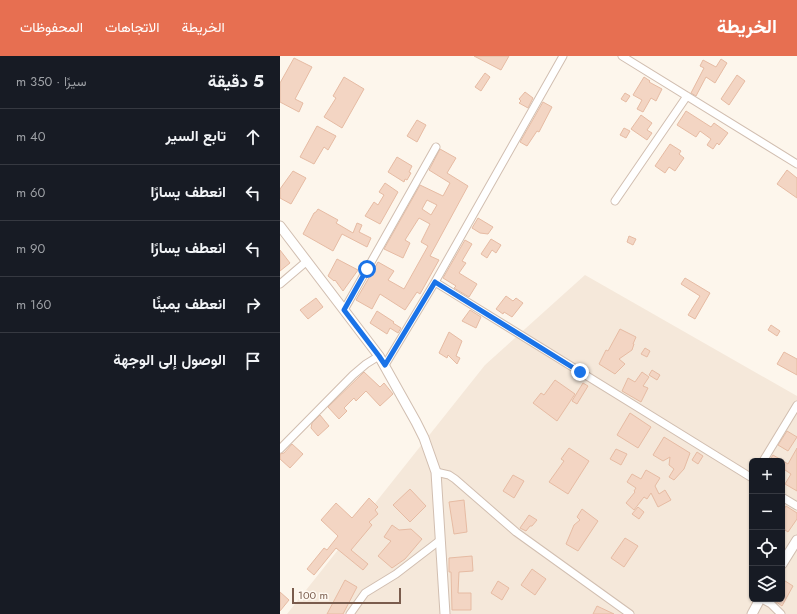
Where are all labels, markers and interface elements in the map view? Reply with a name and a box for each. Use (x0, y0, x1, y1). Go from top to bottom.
text: الخريطة (717, 13, 777, 40)
text: المحفوظات (20, 17, 83, 37)
text: الاتجاهات (105, 17, 159, 37)
text: الخريطة (181, 17, 225, 37)
text: 5 دقيقة (208, 69, 264, 93)
text: سيرًا · 350 m (16, 72, 87, 91)
text: تابع السير (166, 125, 226, 147)
icon: ahead (242, 126, 264, 148)
text: 40 m (16, 127, 45, 146)
text: انعطف يسارًا (151, 181, 226, 203)
icon: left (242, 182, 264, 204)
text: 60 m (16, 183, 45, 202)
text: انعطف يسارًا (151, 237, 226, 259)
icon: left (242, 238, 264, 260)
text: 90 m (16, 239, 45, 258)
route start (358, 260, 376, 278)
text: انعطف يمينًا (152, 293, 226, 315)
icon: right (242, 294, 264, 316)
text: 160 m (16, 295, 51, 314)
text: الوصول إلى الوجهة (113, 349, 226, 371)
icon: arrive (242, 350, 264, 372)
route end (571, 363, 589, 381)
map controls (749, 458, 785, 602)
button: + (749, 458, 785, 494)
button: − (749, 494, 785, 530)
button: locate (749, 530, 785, 566)
button: layers (749, 566, 785, 602)
scale bar (292, 586, 401, 605)
text: 100 m (298, 587, 328, 603)

